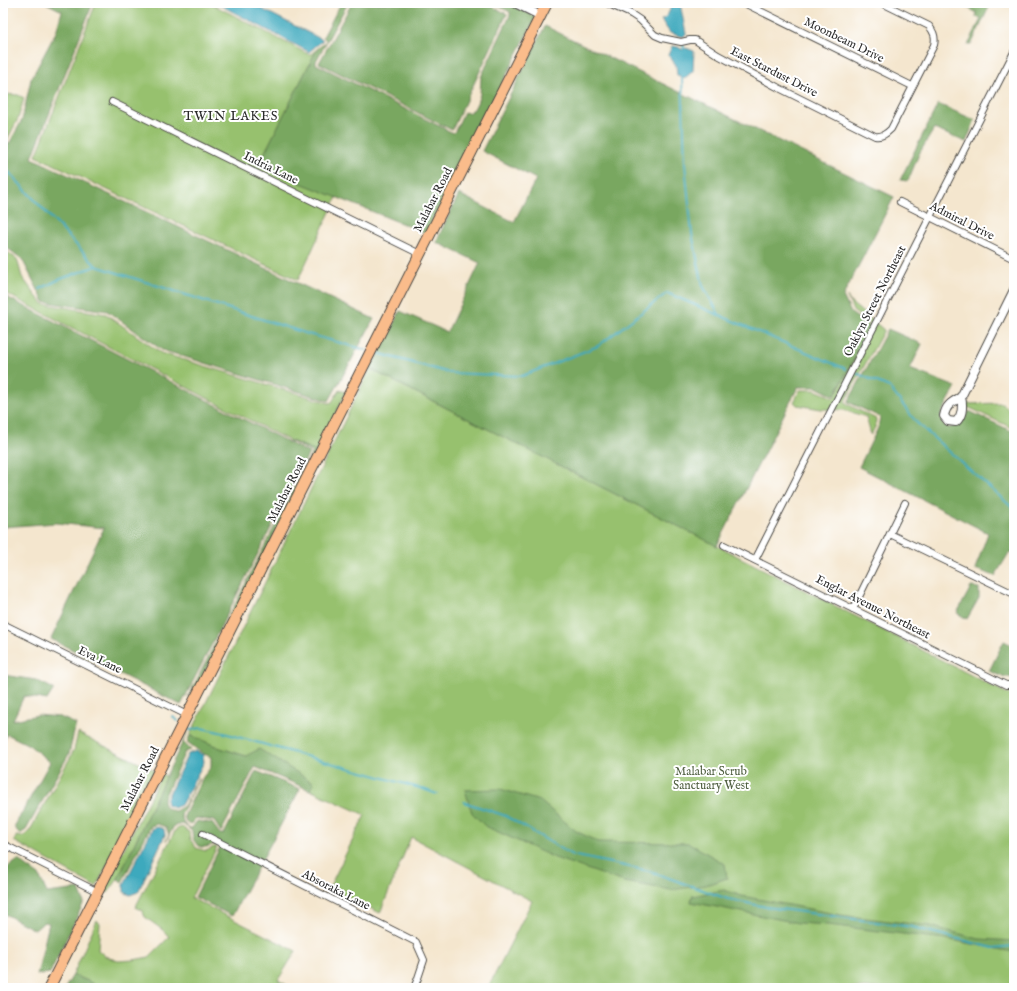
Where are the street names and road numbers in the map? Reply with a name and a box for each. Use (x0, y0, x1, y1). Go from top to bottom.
street label: Moonbeam Drive (801, 14, 887, 66)
street label: East Stardust Drive (728, 44, 821, 101)
street label: Indria Lane (241, 148, 301, 188)
street label: Malabar Road (410, 165, 456, 235)
street label: Admiral Drive (926, 198, 997, 244)
street label: Oaklyn Street Northeast (841, 243, 909, 359)
street label: Malabar Road (264, 455, 310, 525)
street label: Englar Avenue Northeast (813, 572, 933, 642)
street label: Eva Lane (76, 643, 125, 677)
street label: Malabar Road (117, 744, 163, 814)
street label: Absoraka Lane (298, 866, 373, 914)

